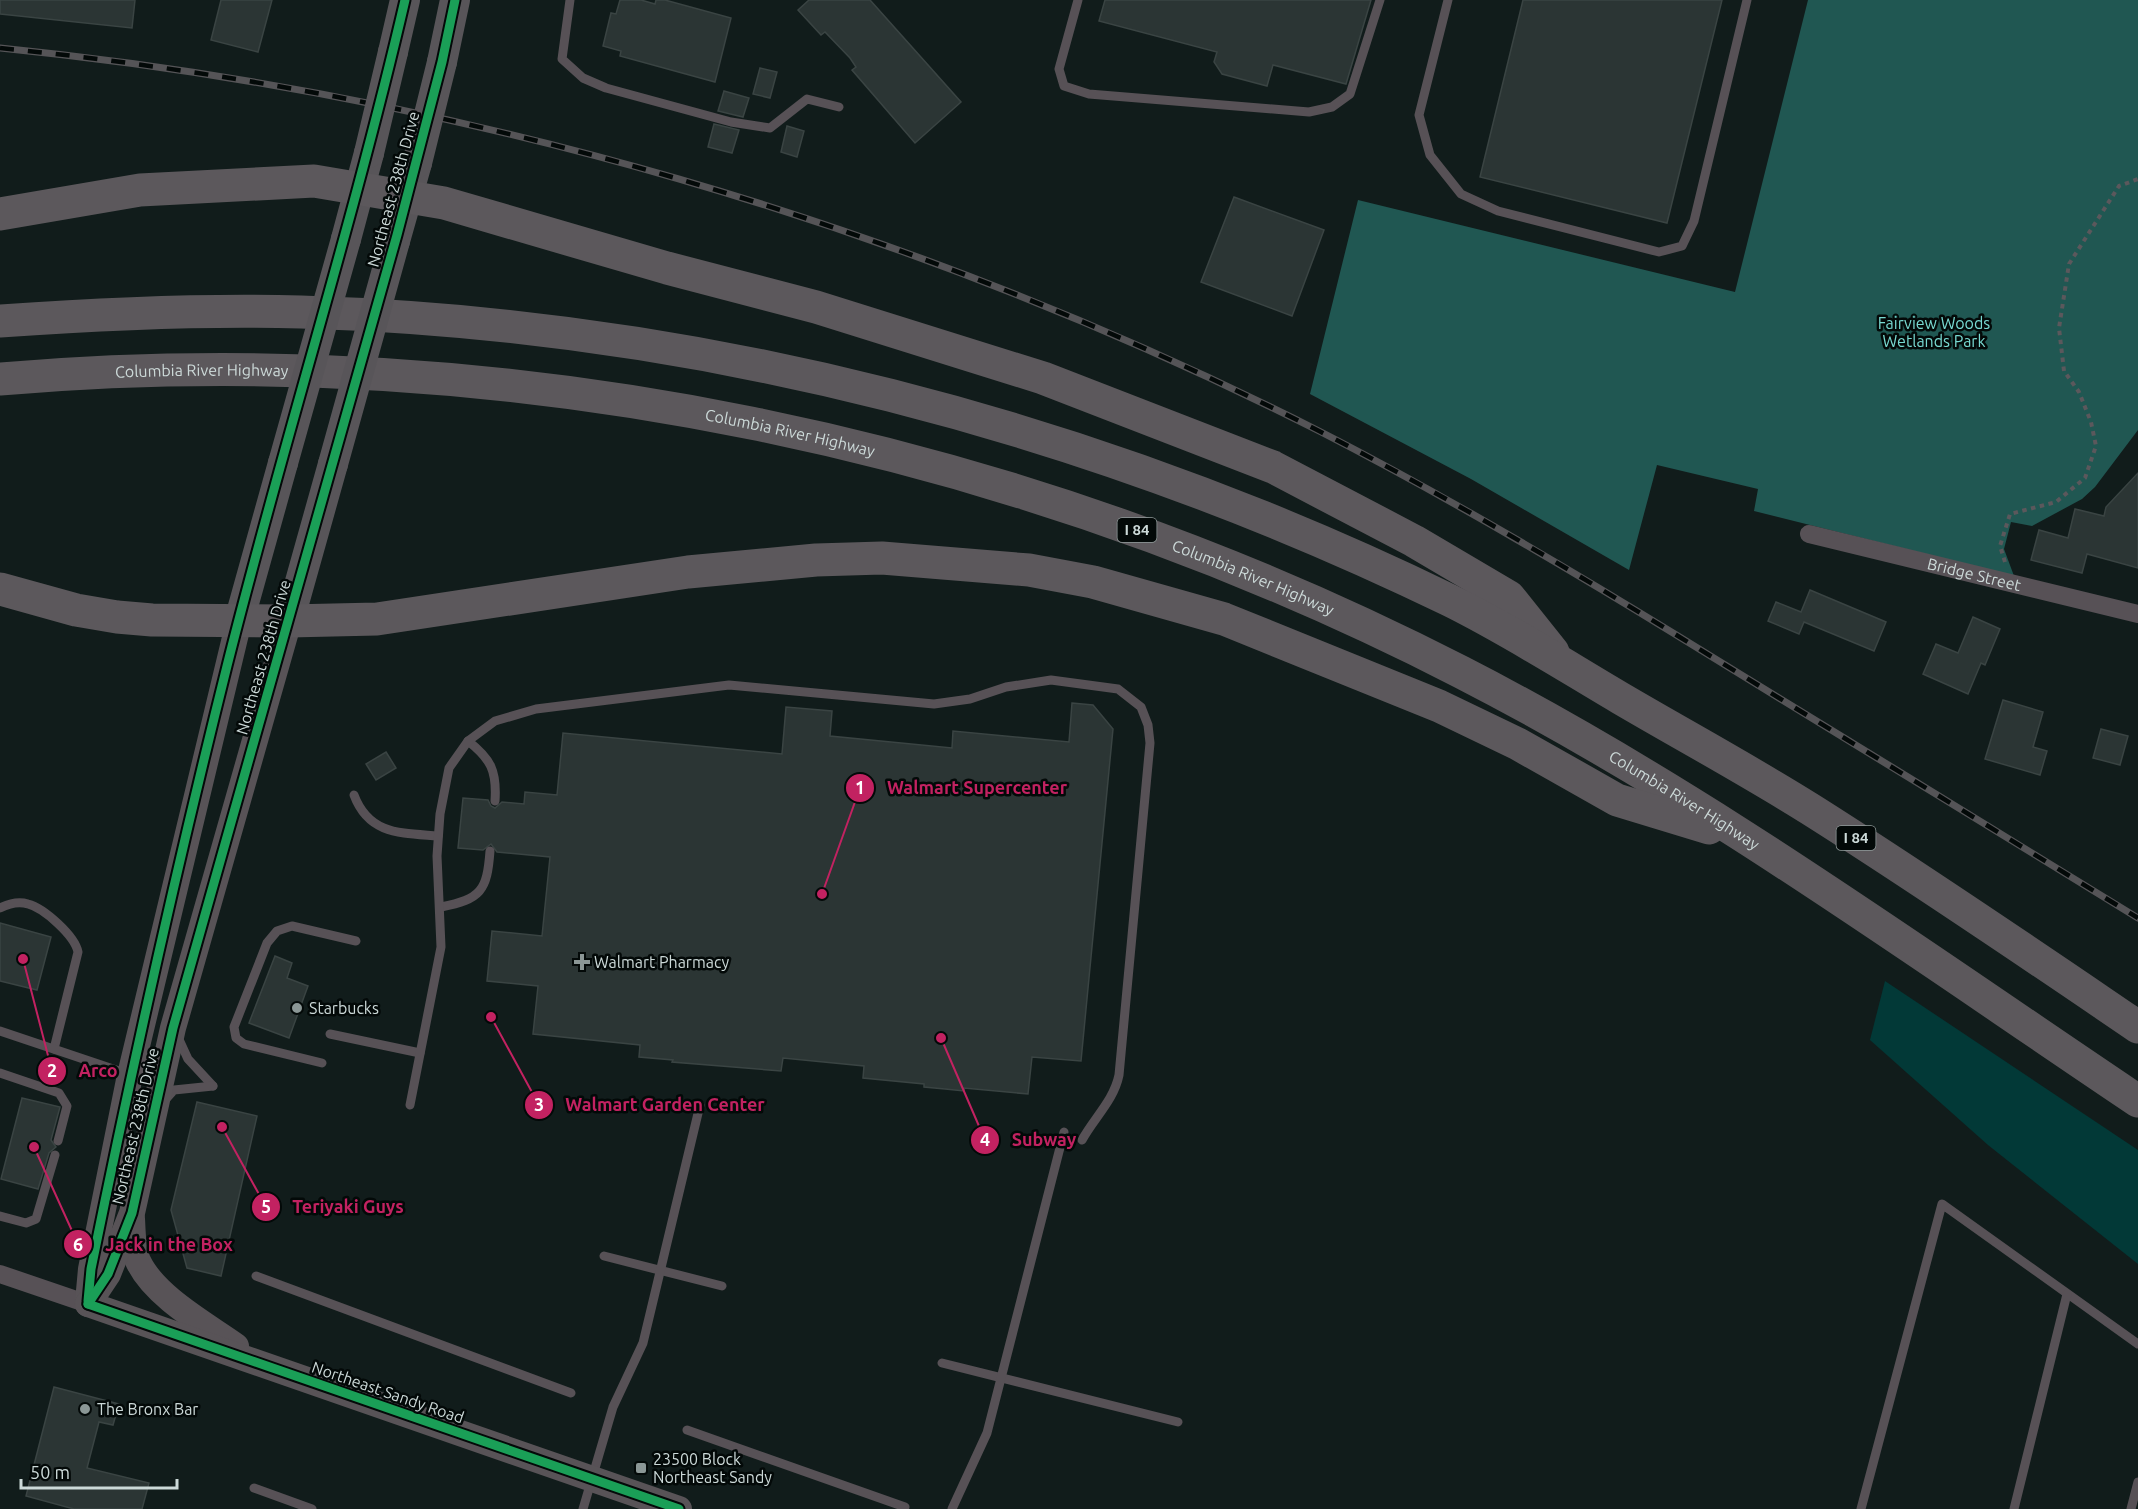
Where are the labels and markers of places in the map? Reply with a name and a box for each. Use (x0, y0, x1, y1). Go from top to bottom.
callout: Walmart Supercenter (845, 770, 1079, 806)
place label: Walmart Pharmacy (594, 953, 730, 971)
marker: Walmart Pharmacy (575, 955, 589, 969)
place label: Starbucks (309, 999, 379, 1017)
marker: Starbucks (290, 1001, 304, 1015)
callout: Arco (37, 1053, 130, 1089)
callout: Walmart Garden Center (524, 1087, 777, 1123)
callout: Subway (970, 1122, 1088, 1158)
callout: Teriyaki Guys (251, 1189, 416, 1225)
callout: Jack in the Box (63, 1226, 245, 1262)
place label: The Bronx Bar (97, 1400, 198, 1418)
marker: The Bronx Bar (78, 1402, 92, 1416)
place label: 23500 Block Northeast Sandy (653, 1450, 772, 1486)
marker: 23500 Block Northeast Sandy (634, 1461, 648, 1475)

